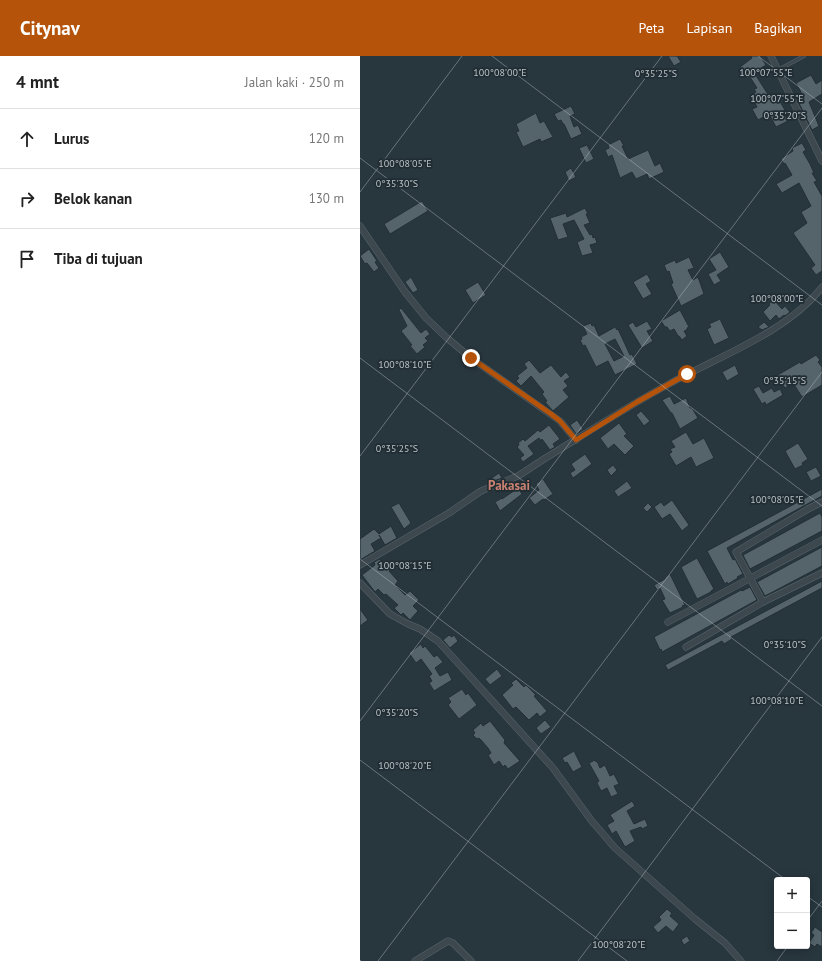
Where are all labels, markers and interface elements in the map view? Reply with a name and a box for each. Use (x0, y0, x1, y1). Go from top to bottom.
text: Citynav (20, 16, 80, 40)
text: Peta (638, 19, 665, 37)
text: Lapisan (687, 19, 732, 37)
text: Bagikan (754, 19, 802, 37)
text: 100°08'00"E (473, 66, 527, 79)
text: 100°07'55"E (739, 66, 793, 79)
text: 0°35'25"S (635, 67, 677, 80)
text: 4 mnt (16, 71, 59, 93)
text: Jalan kaki · 250 m (245, 74, 344, 91)
text: 100°07'55"E (750, 92, 804, 105)
text: 0°35'20"S (764, 109, 806, 122)
icon: ahead (16, 128, 38, 150)
text: Lurus (54, 129, 89, 148)
text: 120 m (309, 130, 344, 147)
text: 100°08'05"E (378, 157, 432, 170)
text: 0°35'30"S (376, 177, 418, 190)
icon: right (16, 188, 38, 210)
text: Belok kanan (54, 189, 132, 208)
text: 130 m (309, 190, 344, 207)
icon: arrive (16, 248, 38, 270)
text: Tiba di tujuan (54, 249, 143, 268)
text: 100°08'00"E (750, 292, 804, 305)
route end (462, 349, 480, 367)
text: 100°08'10"E (378, 358, 432, 371)
route start (678, 365, 696, 383)
text: 0°35'15"S (764, 374, 806, 387)
text: 0°35'25"S (376, 442, 418, 455)
district label: Pakasai (488, 477, 530, 494)
text: 100°08'05"E (750, 493, 804, 506)
text: 100°08'15"E (378, 559, 432, 572)
text: 0°35'10"S (764, 638, 806, 651)
text: 100°08'10"E (750, 694, 804, 707)
text: 0°35'20"S (376, 706, 418, 719)
text: 100°08'20"E (378, 759, 432, 772)
map controls (774, 877, 810, 949)
button: + (774, 877, 810, 913)
button: − (774, 913, 810, 949)
text: 100°08'20"E (592, 938, 646, 951)

